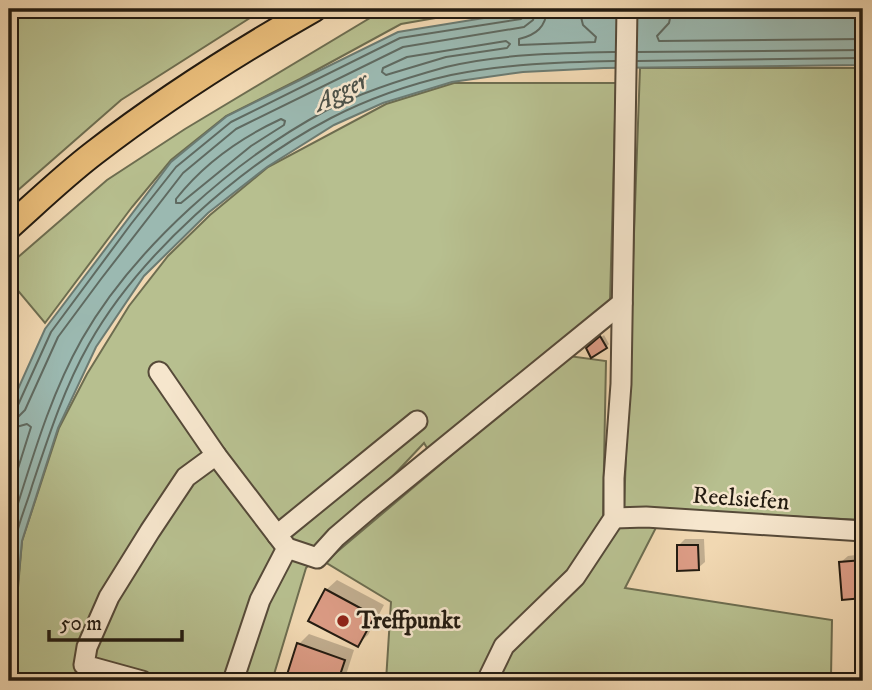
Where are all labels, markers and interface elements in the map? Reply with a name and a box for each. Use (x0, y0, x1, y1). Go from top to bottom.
water label: Agger (306, 64, 375, 121)
street label: Reelsiefen (692, 481, 791, 517)
scale bar (49, 599, 182, 643)
place label: Treffpunkt (356, 606, 461, 636)
text: 50 m (60, 611, 102, 637)
marker: Treffpunkt (335, 613, 351, 629)

